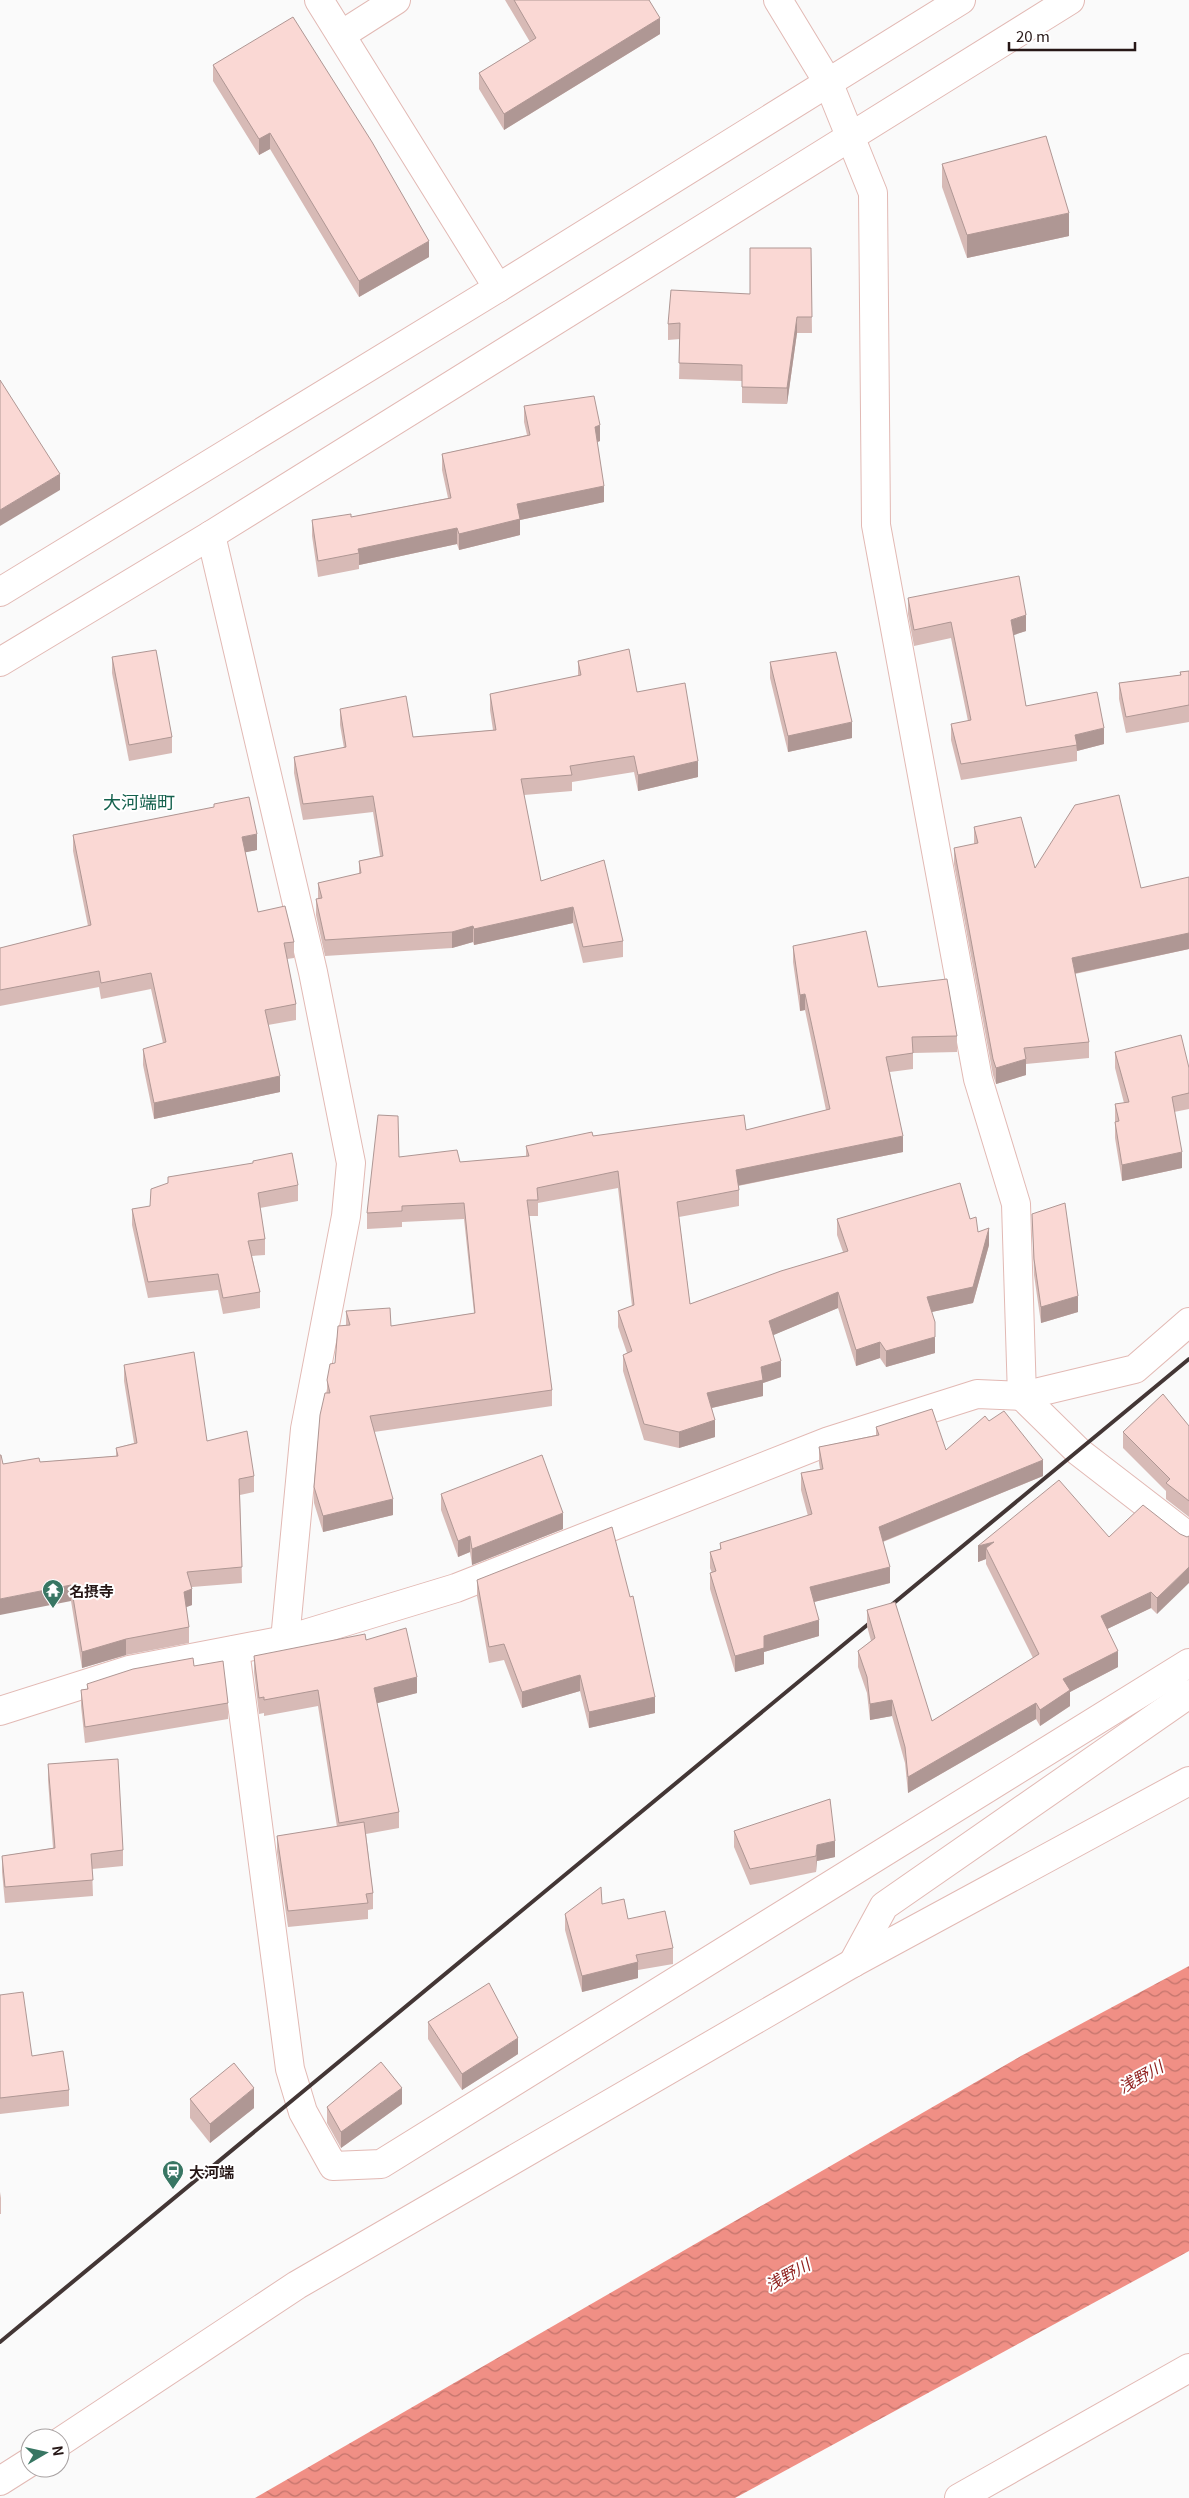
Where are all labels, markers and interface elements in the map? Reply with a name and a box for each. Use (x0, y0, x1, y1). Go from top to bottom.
scale bar (1009, 20, 1135, 52)
text: 20 m (1016, 25, 1050, 46)
district label: 大河端町 (103, 788, 175, 814)
temple icon: 名摂寺 (41, 1578, 65, 1609)
place label: 名摂寺 (69, 1580, 114, 1601)
water label: 浅野川 (1113, 2053, 1169, 2098)
station icon: 大河端 (161, 2159, 185, 2190)
place label: 大河端 (189, 2161, 234, 2182)
water label: 浅野川 (760, 2251, 816, 2296)
north arrow (20, 2428, 70, 2478)
text: N (48, 2444, 70, 2458)

